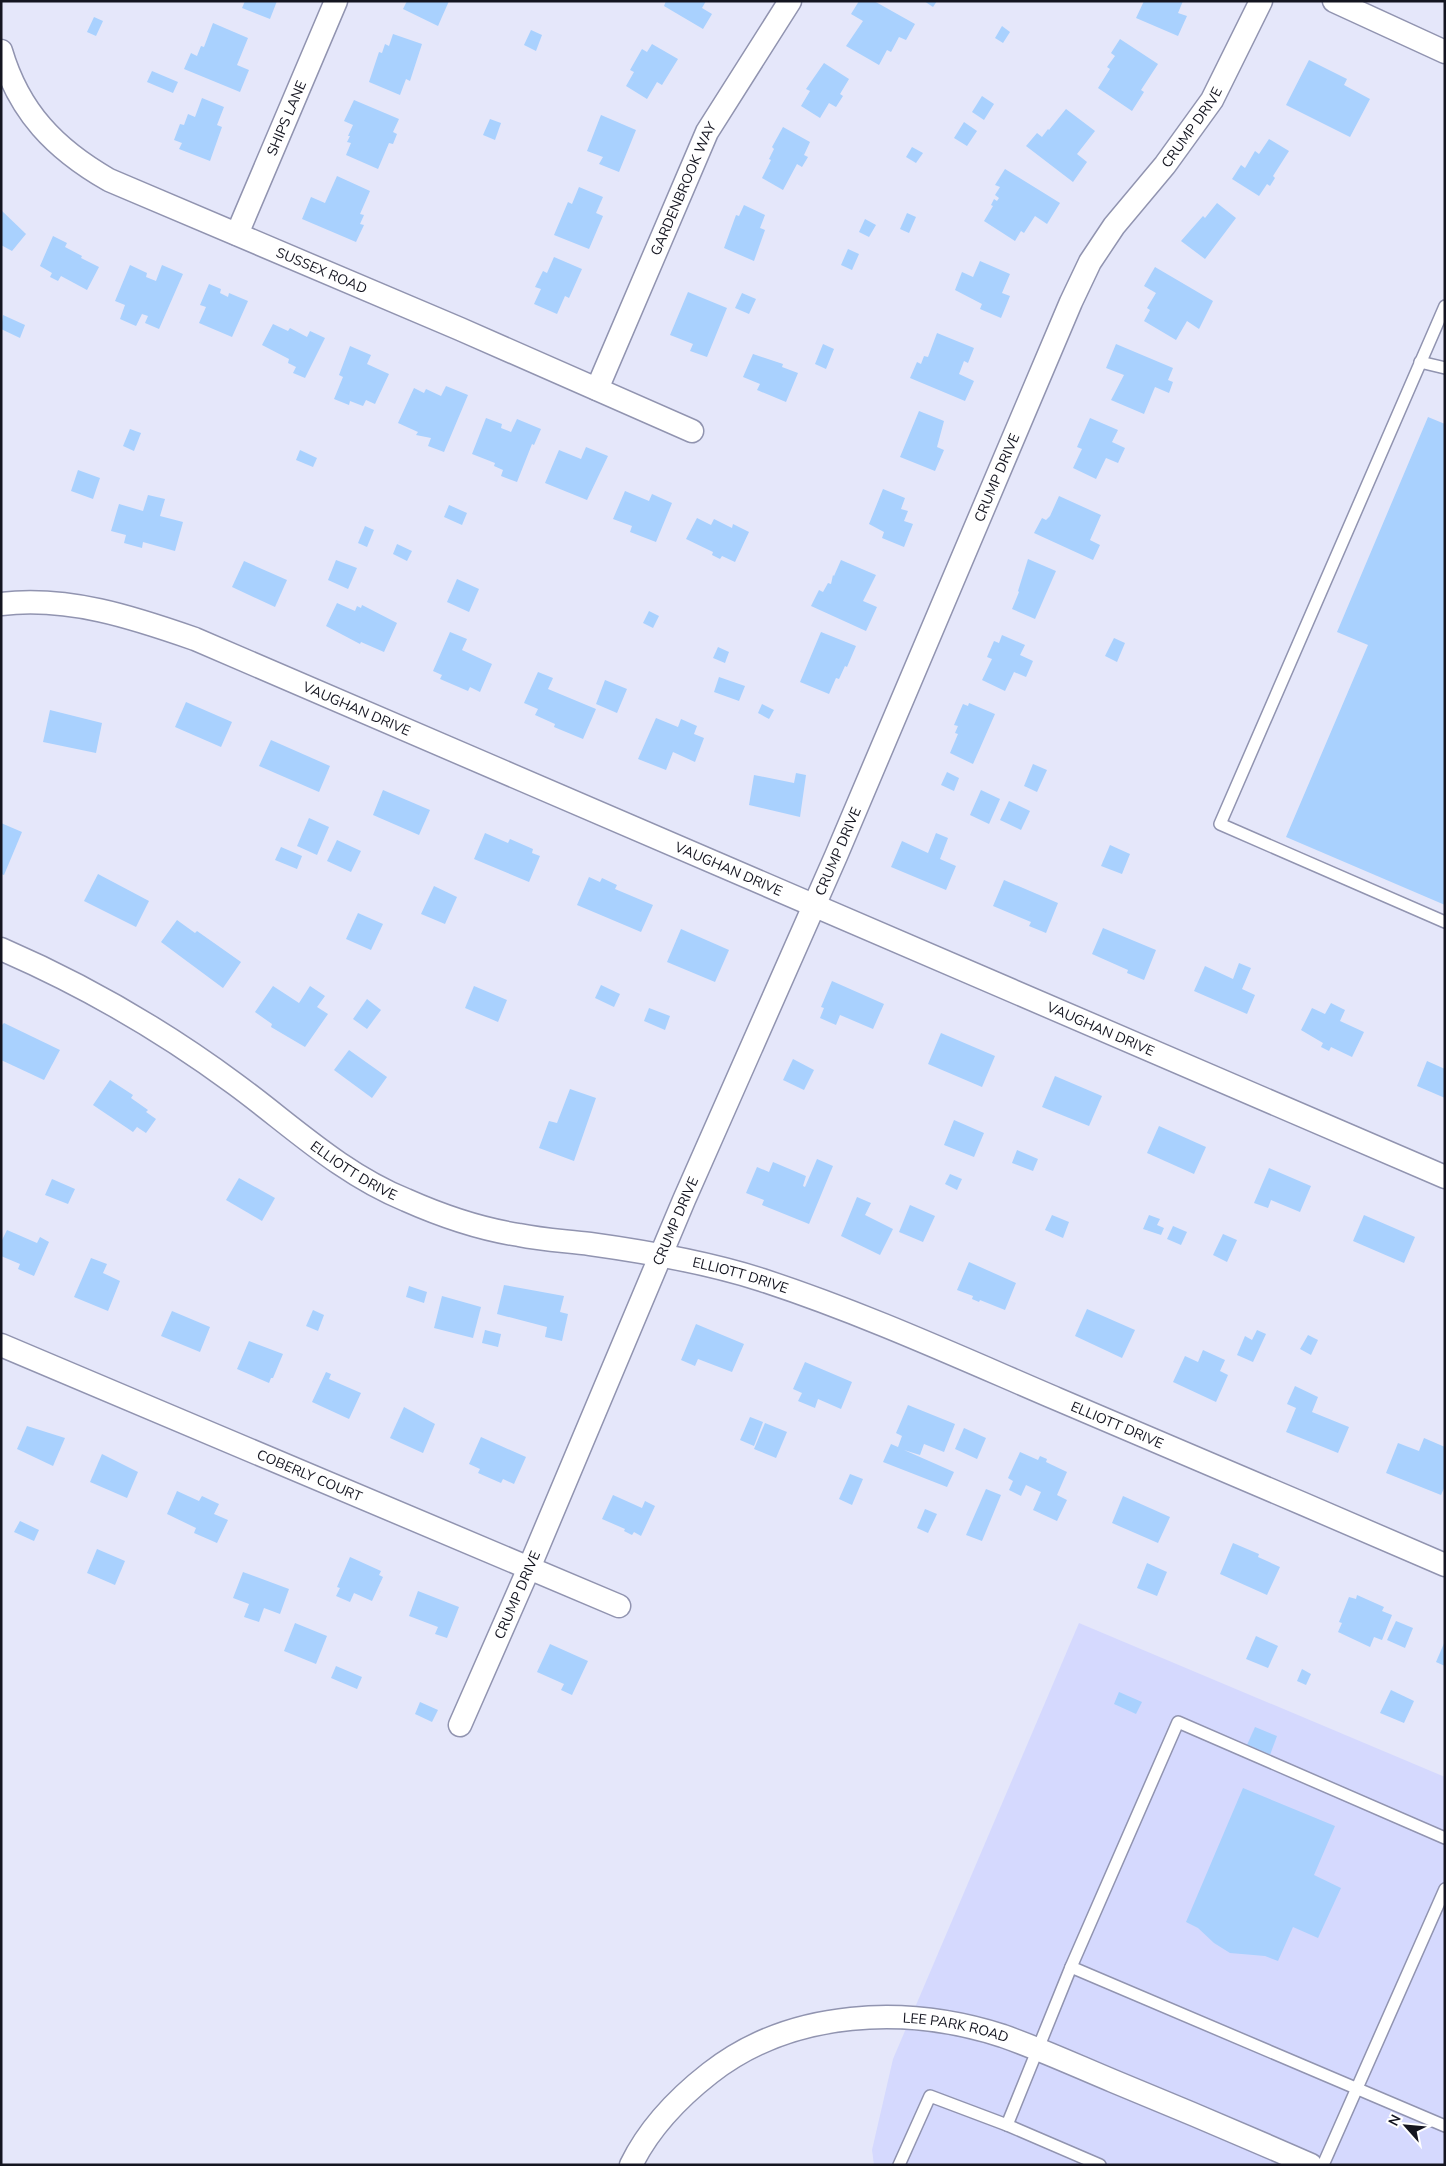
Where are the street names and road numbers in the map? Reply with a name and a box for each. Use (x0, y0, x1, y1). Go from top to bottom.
street label: SHIPS LANE (262, 78, 311, 159)
street label: CRUMP DRIVE (1157, 84, 1227, 172)
street label: GARDENBROOK WAY (646, 118, 721, 259)
street label: SUSSEX ROAD (273, 243, 370, 299)
street label: CRUMP DRIVE (970, 430, 1024, 525)
street label: VAUGHAN DRIVE (299, 677, 413, 741)
street label: CRUMP DRIVE (811, 804, 866, 899)
street label: VAUGHAN DRIVE (671, 837, 785, 901)
street label: VAUGHAN DRIVE (1043, 997, 1157, 1061)
street label: ELLIOTT DRIVE (306, 1137, 400, 1205)
street label: CRUMP DRIVE (648, 1174, 703, 1269)
street label: ELLIOTT DRIVE (691, 1253, 791, 1298)
street label: ELLIOTT DRIVE (1068, 1397, 1166, 1453)
street label: COBERLY COURT (254, 1445, 365, 1507)
street label: CRUMP DRIVE (490, 1548, 545, 1642)
street label: LEE PARK ROAD (902, 2009, 1011, 2047)

